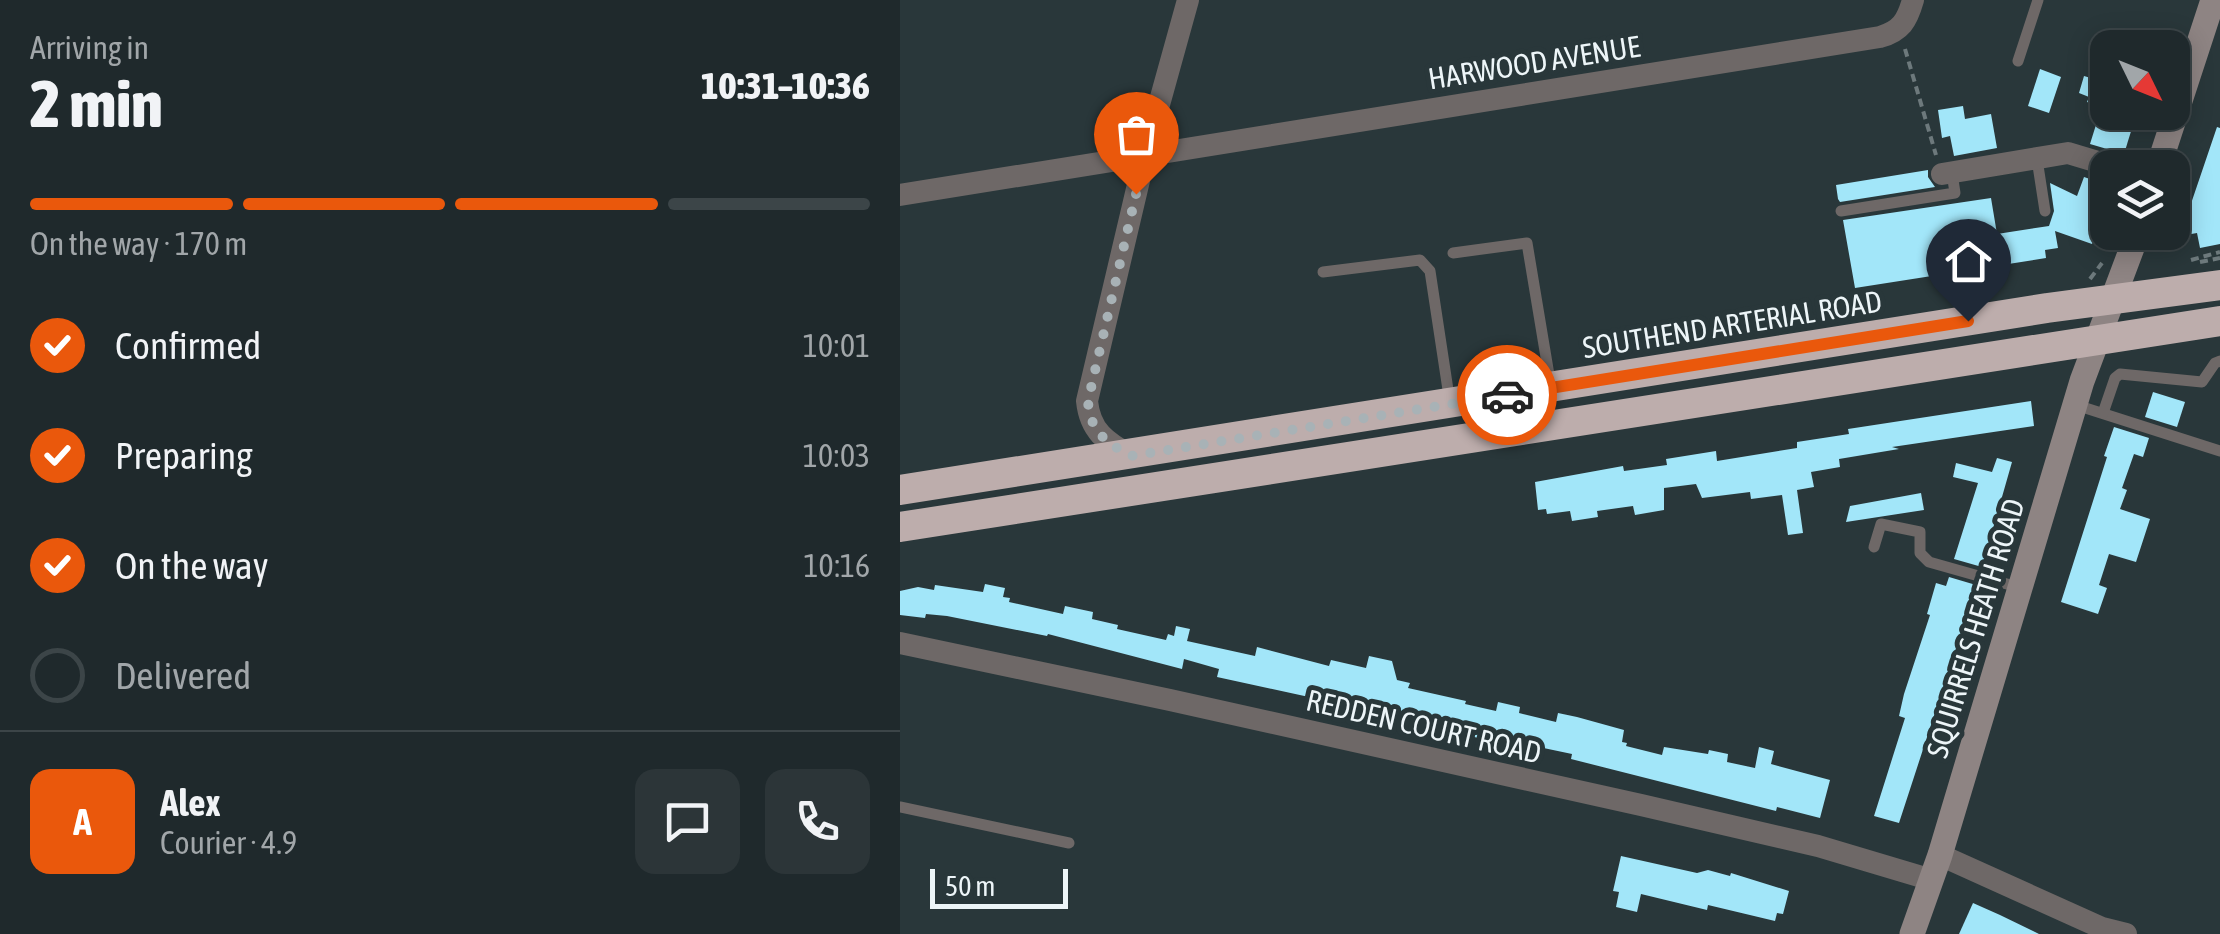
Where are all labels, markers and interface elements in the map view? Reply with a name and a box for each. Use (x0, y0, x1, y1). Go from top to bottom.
street label: HARWOOD AVENUE (1426, 28, 1643, 96)
text: Arriving in (30, 29, 149, 66)
north arrow (2090, 30, 2190, 130)
map controls (2090, 30, 2190, 250)
text: 10:31–10:36 (701, 64, 870, 107)
text: 2 min (30, 66, 163, 141)
pin (1094, 92, 1179, 195)
icon: bag (1109, 107, 1164, 162)
button: layers (2090, 150, 2190, 250)
pin (1926, 219, 2011, 322)
text: On the way · 170 m (30, 225, 247, 262)
icon: home (1941, 234, 1996, 289)
street label: SOUTHEND ARTERIAL ROAD (1580, 284, 1884, 364)
icon: check (30, 318, 85, 373)
text: Confirmed (115, 324, 261, 367)
text: 10:01 (803, 327, 870, 364)
courier (1457, 345, 1557, 445)
icon: car (1480, 368, 1535, 423)
icon: check (30, 428, 85, 483)
text: Preparing (115, 434, 253, 477)
text: 10:03 (803, 437, 870, 474)
street label: SQUIRRELS HEATH ROAD (1919, 495, 2031, 761)
icon: check (30, 538, 85, 593)
text: On the way (115, 544, 268, 587)
text: 10:16 (804, 547, 870, 584)
text: Delivered (115, 654, 251, 697)
street label: REDDEN COURT ROAD (1303, 682, 1545, 770)
button: chat (635, 769, 740, 874)
button: phone (765, 769, 870, 874)
text: Alex (160, 781, 221, 824)
text: A (73, 800, 92, 843)
text: Courier · 4.9 (160, 824, 297, 861)
scale bar (930, 864, 1068, 908)
text: 50 m (945, 870, 995, 902)

